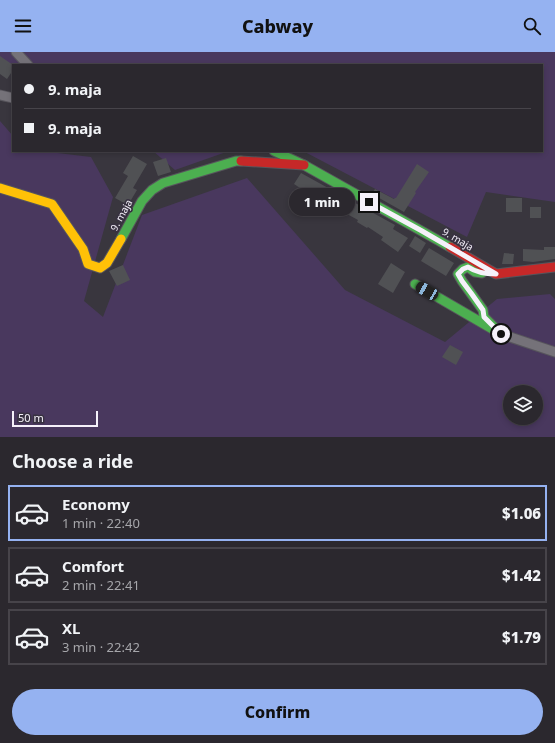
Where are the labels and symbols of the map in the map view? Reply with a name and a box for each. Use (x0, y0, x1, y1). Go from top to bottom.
callout: 1 min (289, 188, 355, 216)
route end (360, 193, 378, 211)
street label: 9. maja (107, 197, 135, 233)
street label: 9. maja (440, 224, 476, 254)
car (414, 280, 440, 302)
route start (492, 325, 510, 343)
scale bar (12, 409, 98, 428)

